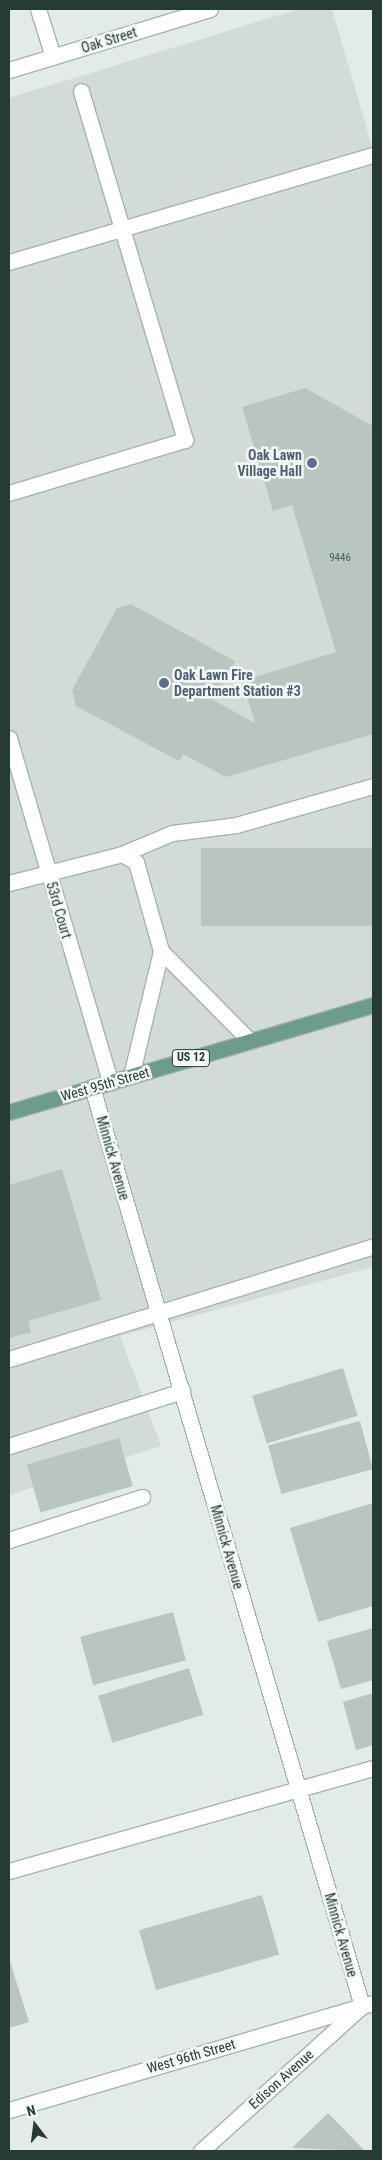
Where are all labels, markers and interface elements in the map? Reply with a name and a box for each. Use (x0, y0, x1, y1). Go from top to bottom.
street label: Oak Street (79, 24, 139, 56)
place label: Oak Lawn Village Hall (238, 447, 302, 480)
marker: Oak Lawn Village Hall (306, 457, 318, 469)
house number: 9446 (329, 551, 351, 565)
place label: Oak Lawn Fire Department Station #3 (174, 667, 301, 700)
marker: Oak Lawn Fire Department Station #3 (158, 677, 170, 689)
street label: 53rd Court (43, 880, 75, 940)
road number: US 12 (171, 1048, 211, 1068)
street label: West 95th Street (59, 1063, 151, 1105)
street label: Minnick Avenue (93, 1114, 133, 1202)
street label: Minnick Avenue (207, 1503, 247, 1591)
street label: Minnick Avenue (321, 1891, 361, 1979)
street label: West 96th Street (145, 2035, 237, 2077)
street label: Edison Avenue (245, 2046, 317, 2112)
north arrow (10, 2100, 60, 2150)
text: N (25, 2102, 37, 2119)

